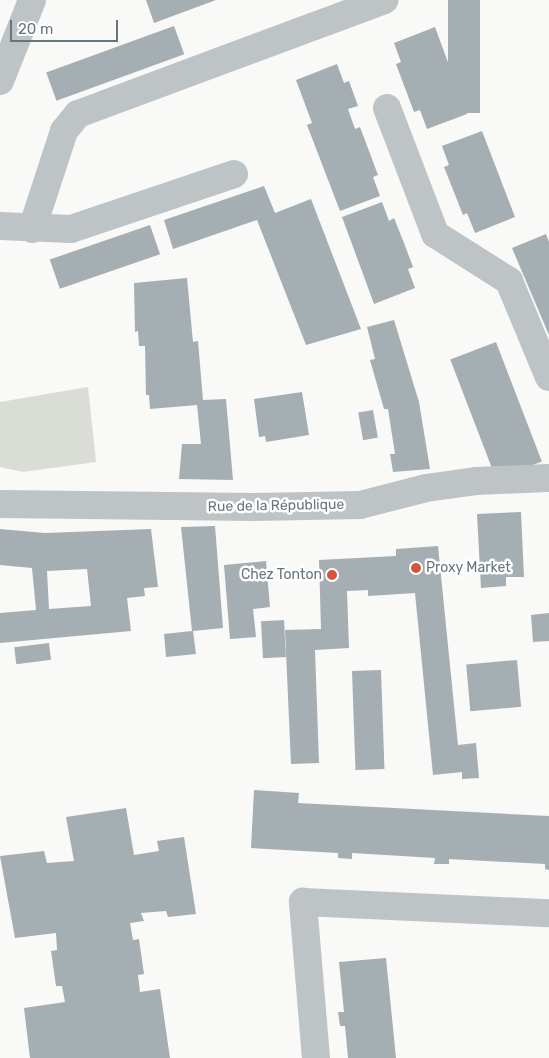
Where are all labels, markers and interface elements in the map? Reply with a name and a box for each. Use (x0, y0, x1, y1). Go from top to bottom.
scale bar (12, 10, 120, 42)
text: 20 m (18, 20, 53, 38)
street label: Rue de la République (208, 496, 344, 516)
place label: Proxy Market (426, 560, 511, 576)
marker: Proxy Market (410, 562, 422, 574)
place label: Chez Tonton (241, 567, 322, 583)
marker: Chez Tonton (326, 569, 338, 581)

